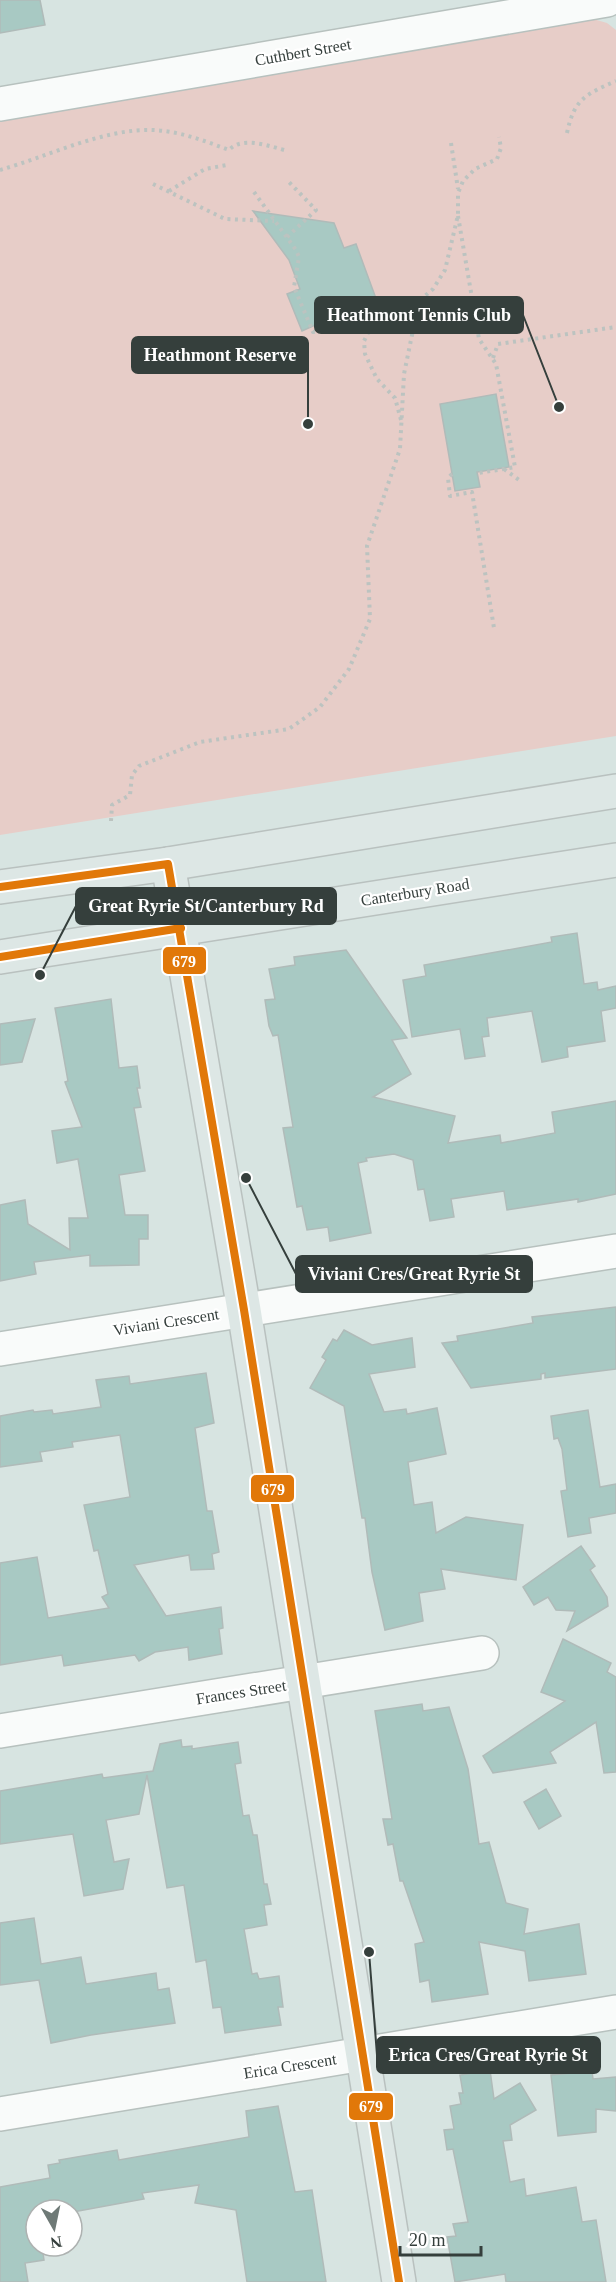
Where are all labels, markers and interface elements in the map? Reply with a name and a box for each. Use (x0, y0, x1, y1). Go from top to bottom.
street label: Cuthbert Street (254, 35, 353, 69)
callout: Heathmont Tennis Club (315, 297, 523, 333)
text: Heathmont Tennis Club (327, 305, 511, 325)
callout: Heathmont Reserve (132, 337, 308, 373)
text: Heathmont Reserve (144, 345, 296, 365)
street label: Canterbury Road (359, 875, 471, 910)
callout: Great Ryrie St/Canterbury Rd (76, 888, 336, 924)
text: Great Ryrie St/Canterbury Rd (88, 896, 324, 916)
line badge: 679 (162, 946, 207, 975)
text: 679 (172, 953, 196, 970)
callout: Viviani Cres/Great Ryrie St (296, 1256, 532, 1292)
text: Viviani Cres/Great Ryrie St (308, 1264, 520, 1284)
street label: Viviani Crescent (112, 1305, 221, 1339)
line badge: 679 (250, 1474, 295, 1503)
text: 679 (261, 1481, 285, 1498)
street label: Frances Street (195, 1676, 288, 1708)
callout: Erica Cres/Great Ryrie St (377, 2037, 600, 2073)
text: Erica Cres/Great Ryrie St (388, 2045, 588, 2065)
street label: Erica Crescent (242, 2050, 338, 2082)
line badge: 679 (348, 2092, 394, 2121)
text: 679 (359, 2098, 383, 2115)
north arrow (24, 2198, 84, 2258)
scale bar (400, 2219, 481, 2257)
text: 20 m (409, 2230, 446, 2250)
text: N (49, 2233, 63, 2252)

